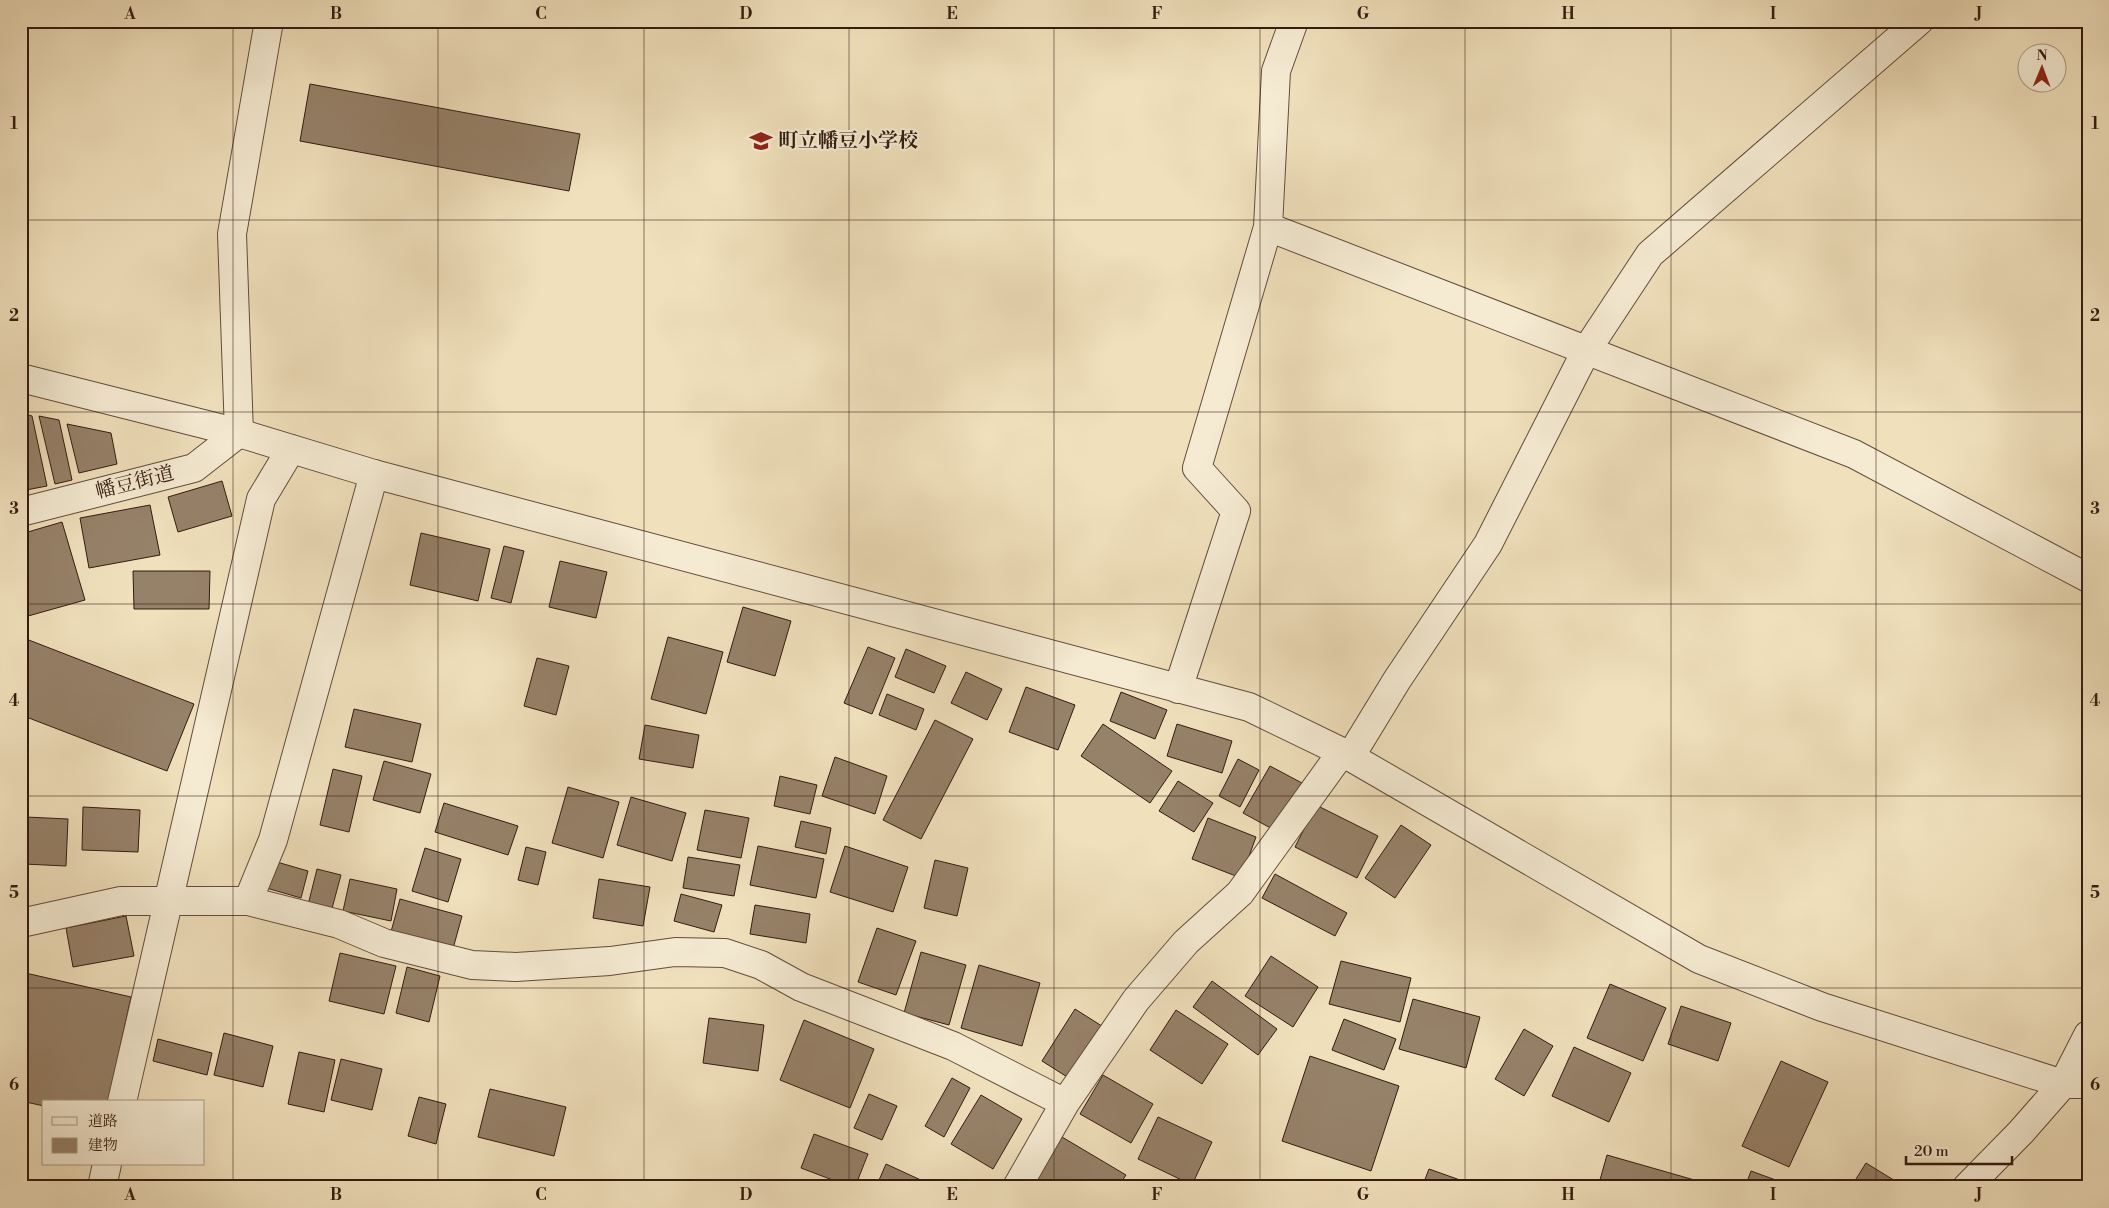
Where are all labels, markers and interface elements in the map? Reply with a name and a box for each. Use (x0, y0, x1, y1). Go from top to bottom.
text: A (123, 4, 136, 24)
text: B (330, 4, 342, 24)
text: C (535, 4, 547, 24)
text: D (740, 4, 753, 24)
text: E (946, 4, 958, 24)
text: F (1151, 4, 1163, 24)
text: G (1357, 4, 1370, 24)
text: H (1561, 4, 1575, 24)
text: I (1770, 4, 1776, 24)
text: J (1974, 4, 1982, 24)
north arrow (2016, 42, 2066, 92)
text: N (2037, 47, 2048, 65)
text: 1 (10, 114, 18, 134)
text: 1 (2091, 114, 2099, 134)
school or university icon: 町立幡豆小学校 (748, 128, 774, 154)
place label: 町立幡豆小学校 (778, 129, 918, 154)
text: 2 (9, 306, 19, 326)
text: 2 (2090, 306, 2100, 326)
street label: 幡豆街道 (93, 461, 177, 505)
text: 3 (9, 499, 19, 519)
text: 3 (2090, 499, 2100, 519)
text: 4 (9, 691, 20, 711)
text: 4 (2090, 691, 2101, 711)
text: 5 (9, 883, 19, 903)
text: 5 (2090, 883, 2100, 903)
text: 6 (9, 1075, 19, 1095)
text: 6 (2090, 1075, 2100, 1095)
legend (42, 1100, 205, 1166)
text: 道路 (88, 1112, 118, 1131)
scale bar (1906, 1133, 2013, 1165)
text: 建物 (88, 1136, 118, 1155)
text: 20 m (1914, 1142, 1949, 1161)
text: A (123, 1185, 136, 1205)
text: B (330, 1185, 342, 1205)
text: C (535, 1185, 547, 1205)
text: D (740, 1185, 753, 1205)
text: E (946, 1185, 958, 1205)
text: F (1151, 1185, 1163, 1205)
text: G (1357, 1185, 1370, 1205)
text: H (1561, 1185, 1575, 1205)
text: I (1770, 1185, 1776, 1205)
text: J (1974, 1185, 1982, 1205)

